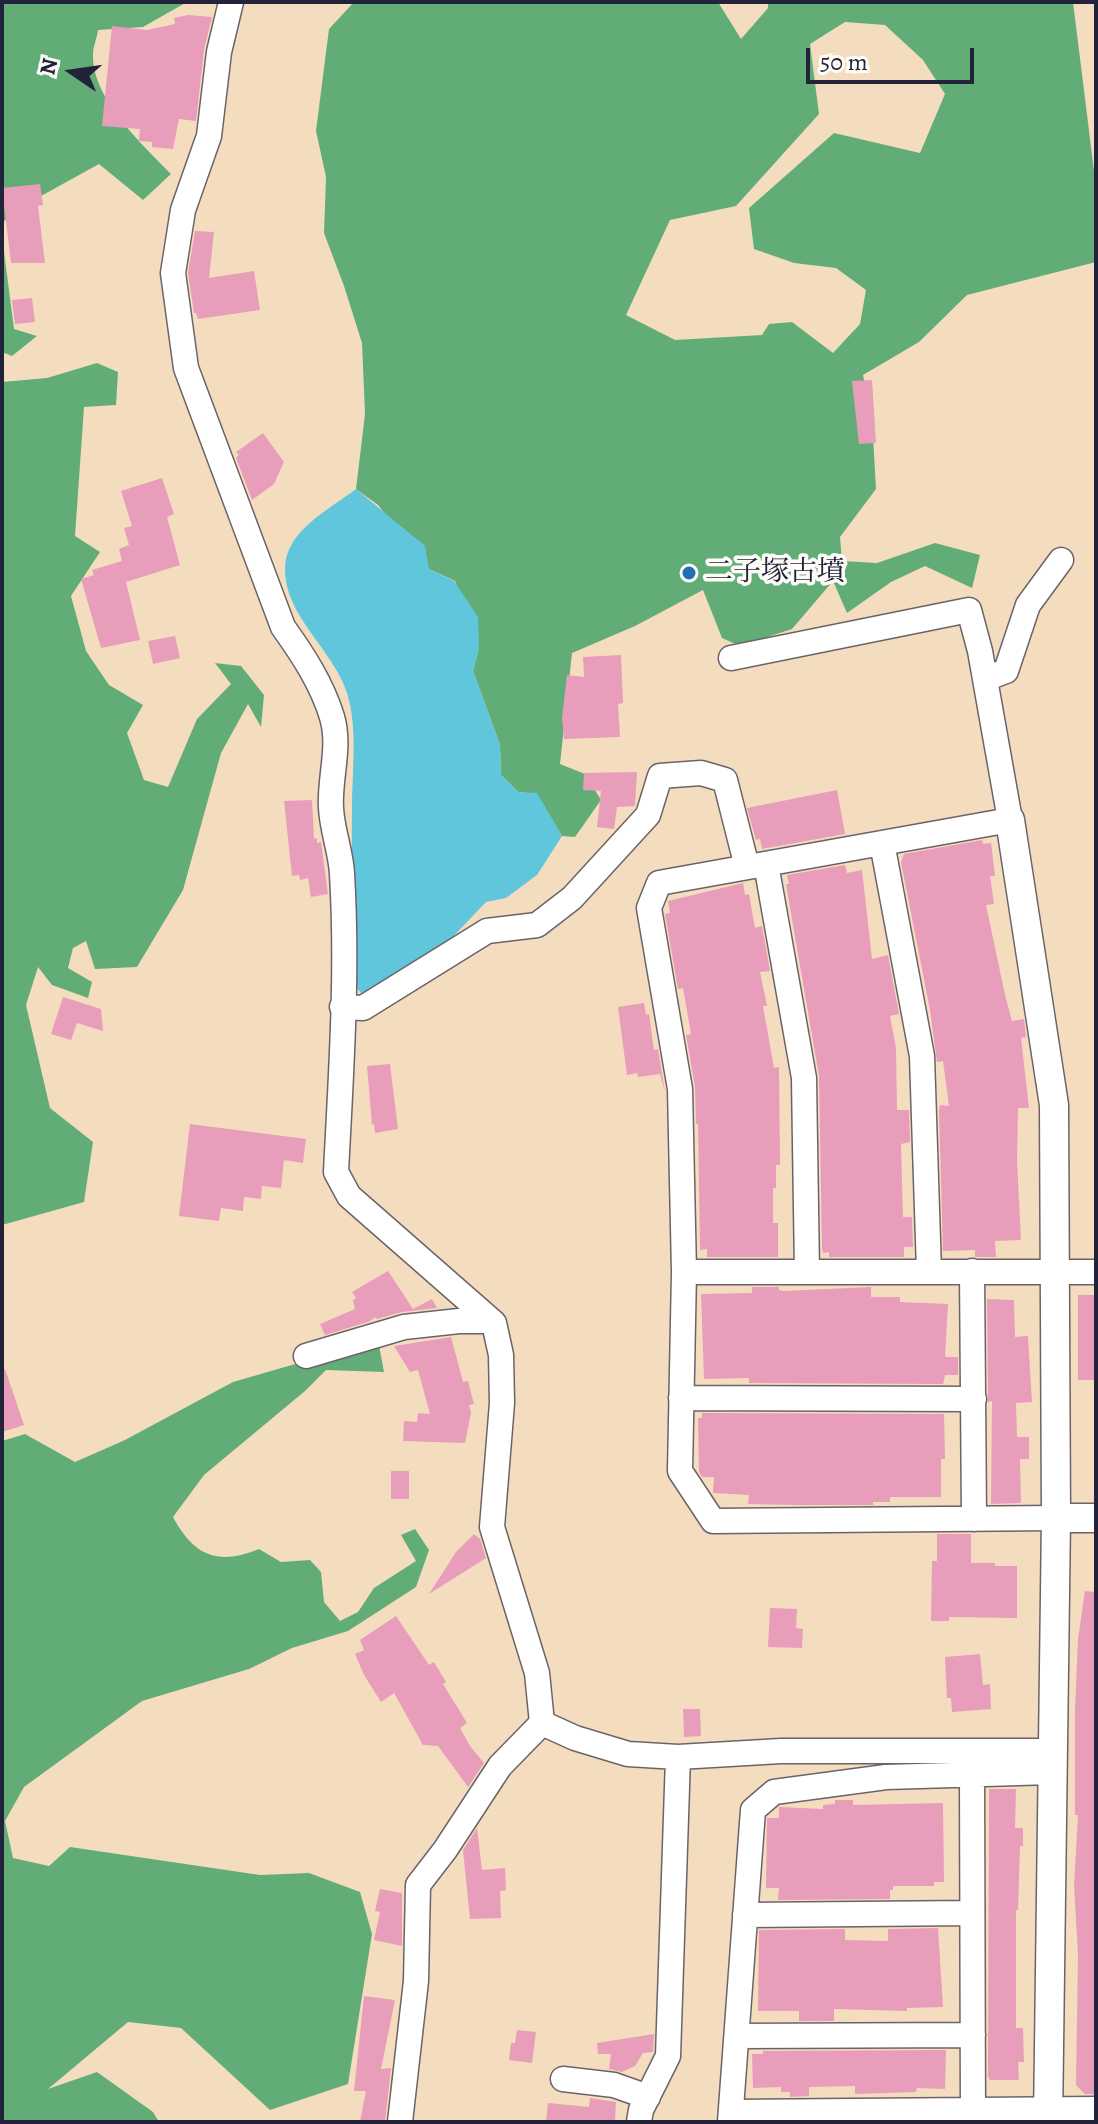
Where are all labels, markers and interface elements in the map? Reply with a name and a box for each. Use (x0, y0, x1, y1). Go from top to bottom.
north arrow (32, 32, 112, 112)
scale bar (810, 32, 978, 82)
text: 50 m (820, 46, 868, 78)
text: N (32, 55, 65, 78)
place label: 二子塚古墳 (705, 556, 845, 590)
marker: 二子塚古墳 (680, 564, 698, 582)

